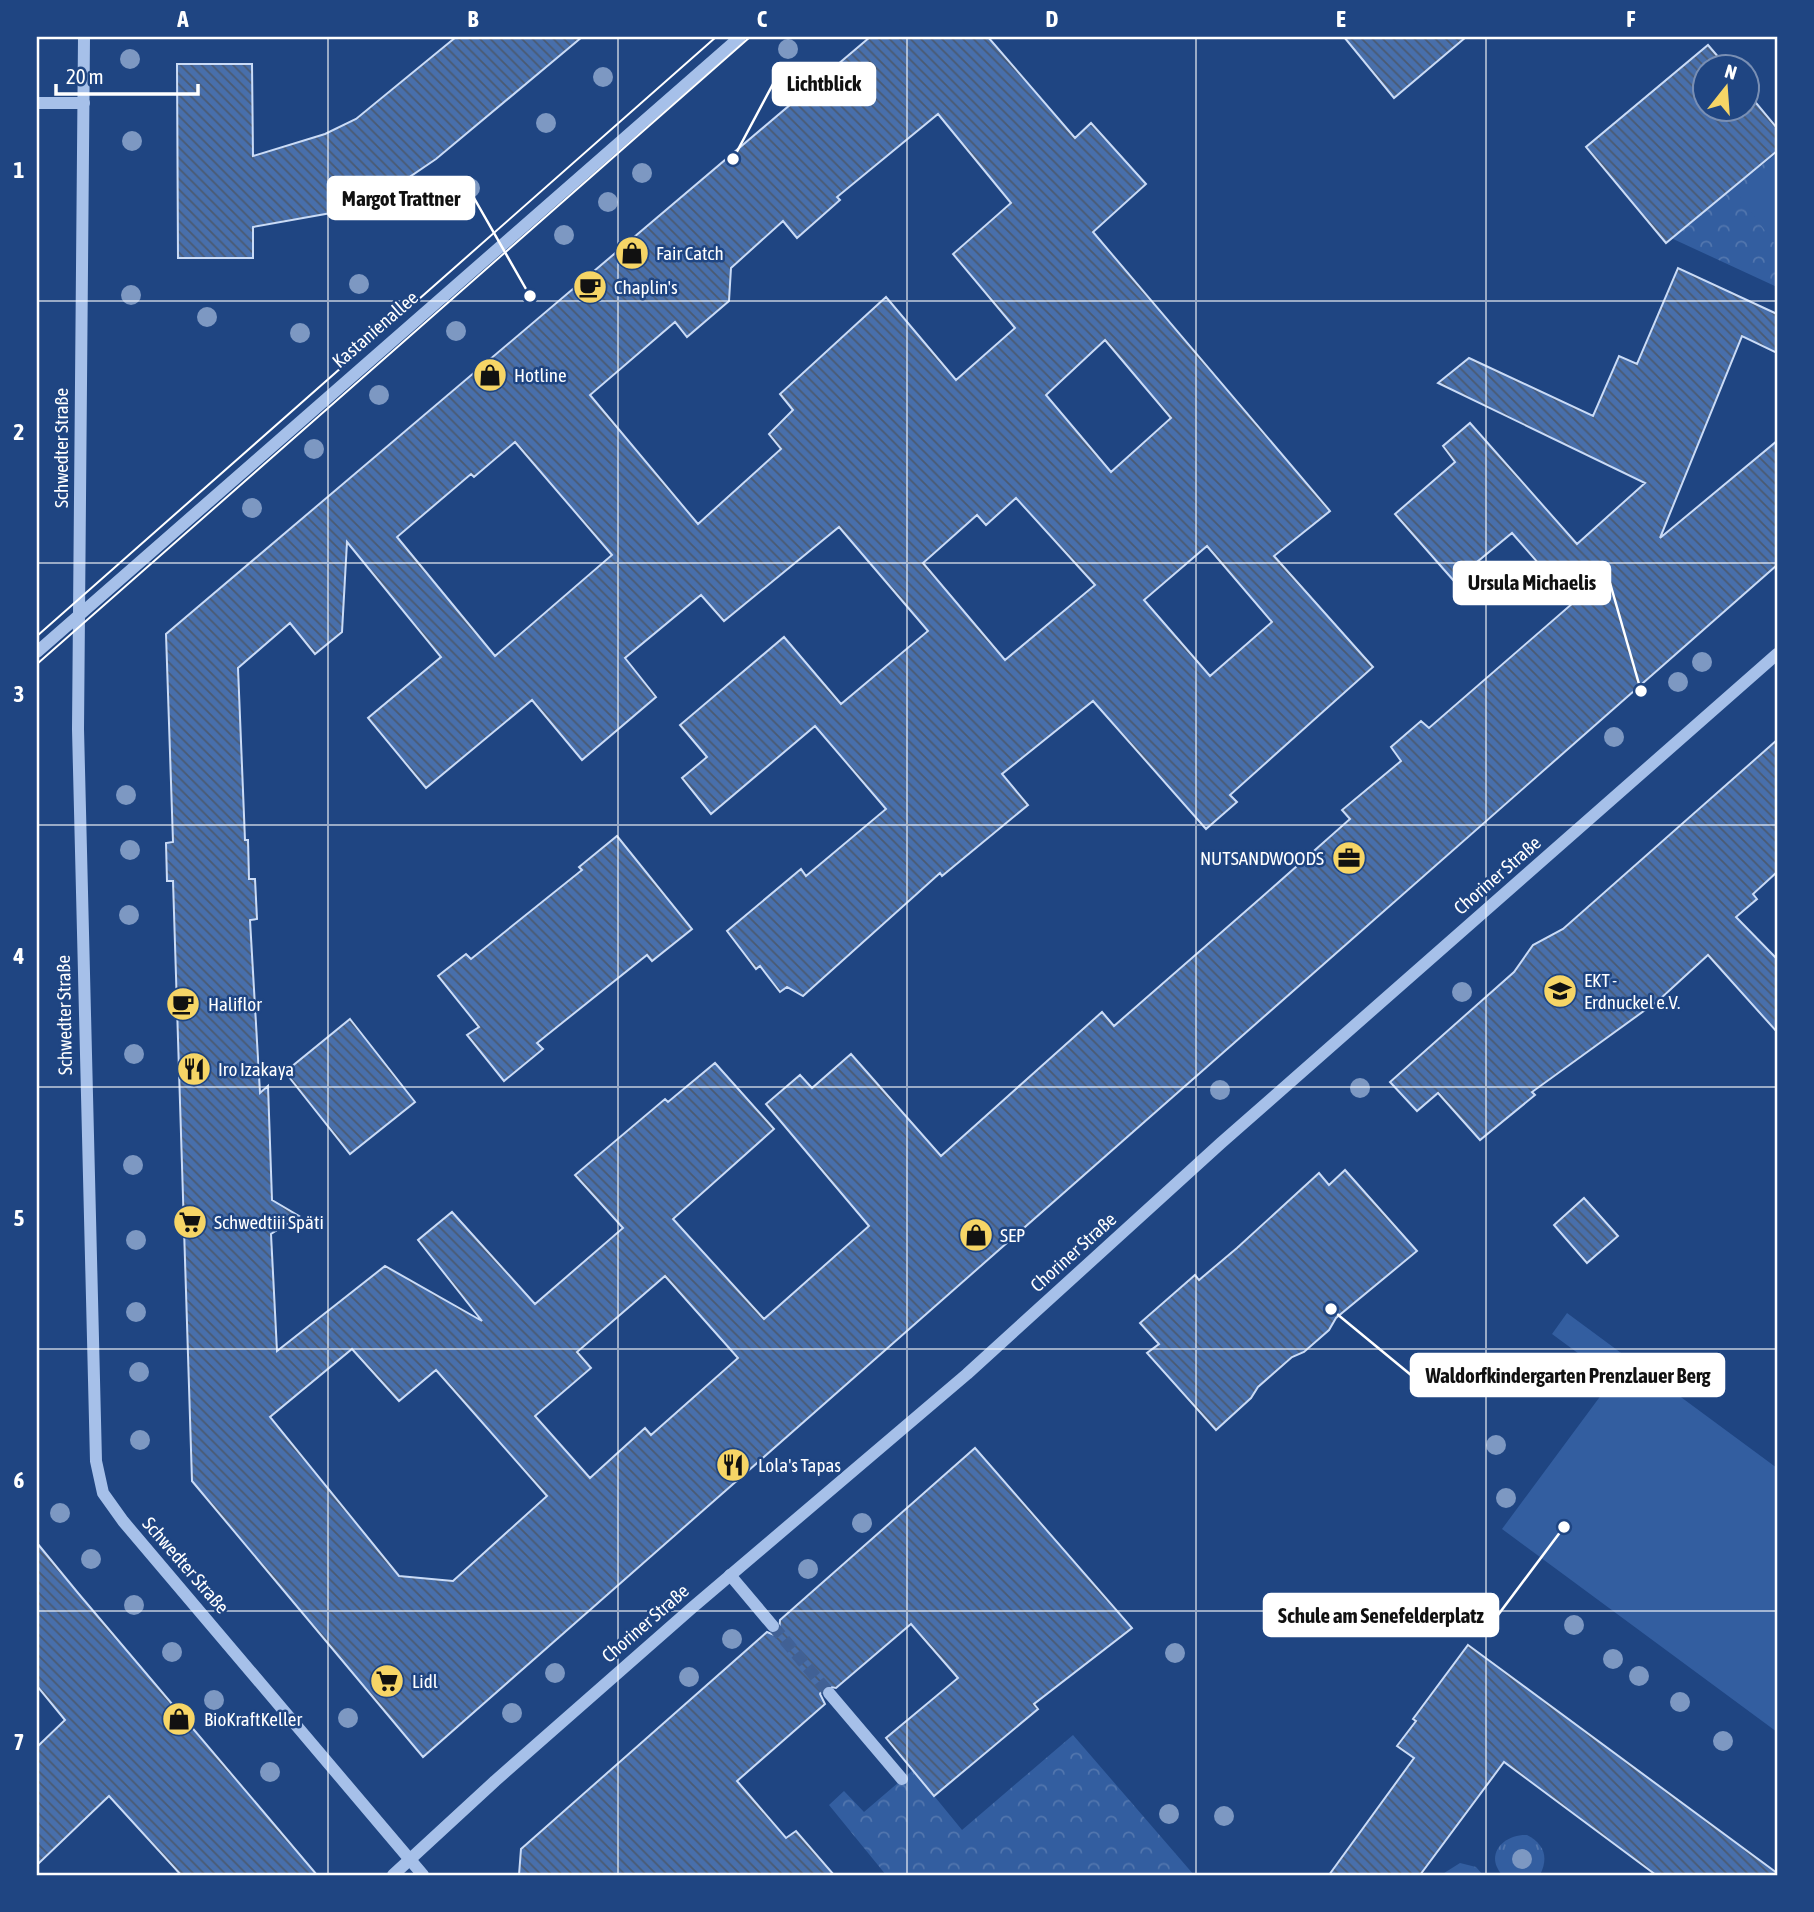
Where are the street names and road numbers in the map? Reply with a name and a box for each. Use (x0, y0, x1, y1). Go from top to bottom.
street label: Kastanienallee (328, 286, 422, 372)
street label: Schwedter Straße (50, 388, 72, 508)
street label: Choriner Straße (1449, 831, 1545, 919)
street label: Schwedter Straße (52, 955, 76, 1075)
street label: Choriner Straße (1026, 1208, 1120, 1296)
street label: Schwedter Straße (138, 1512, 234, 1618)
street label: Choriner Straße (597, 1579, 693, 1667)

